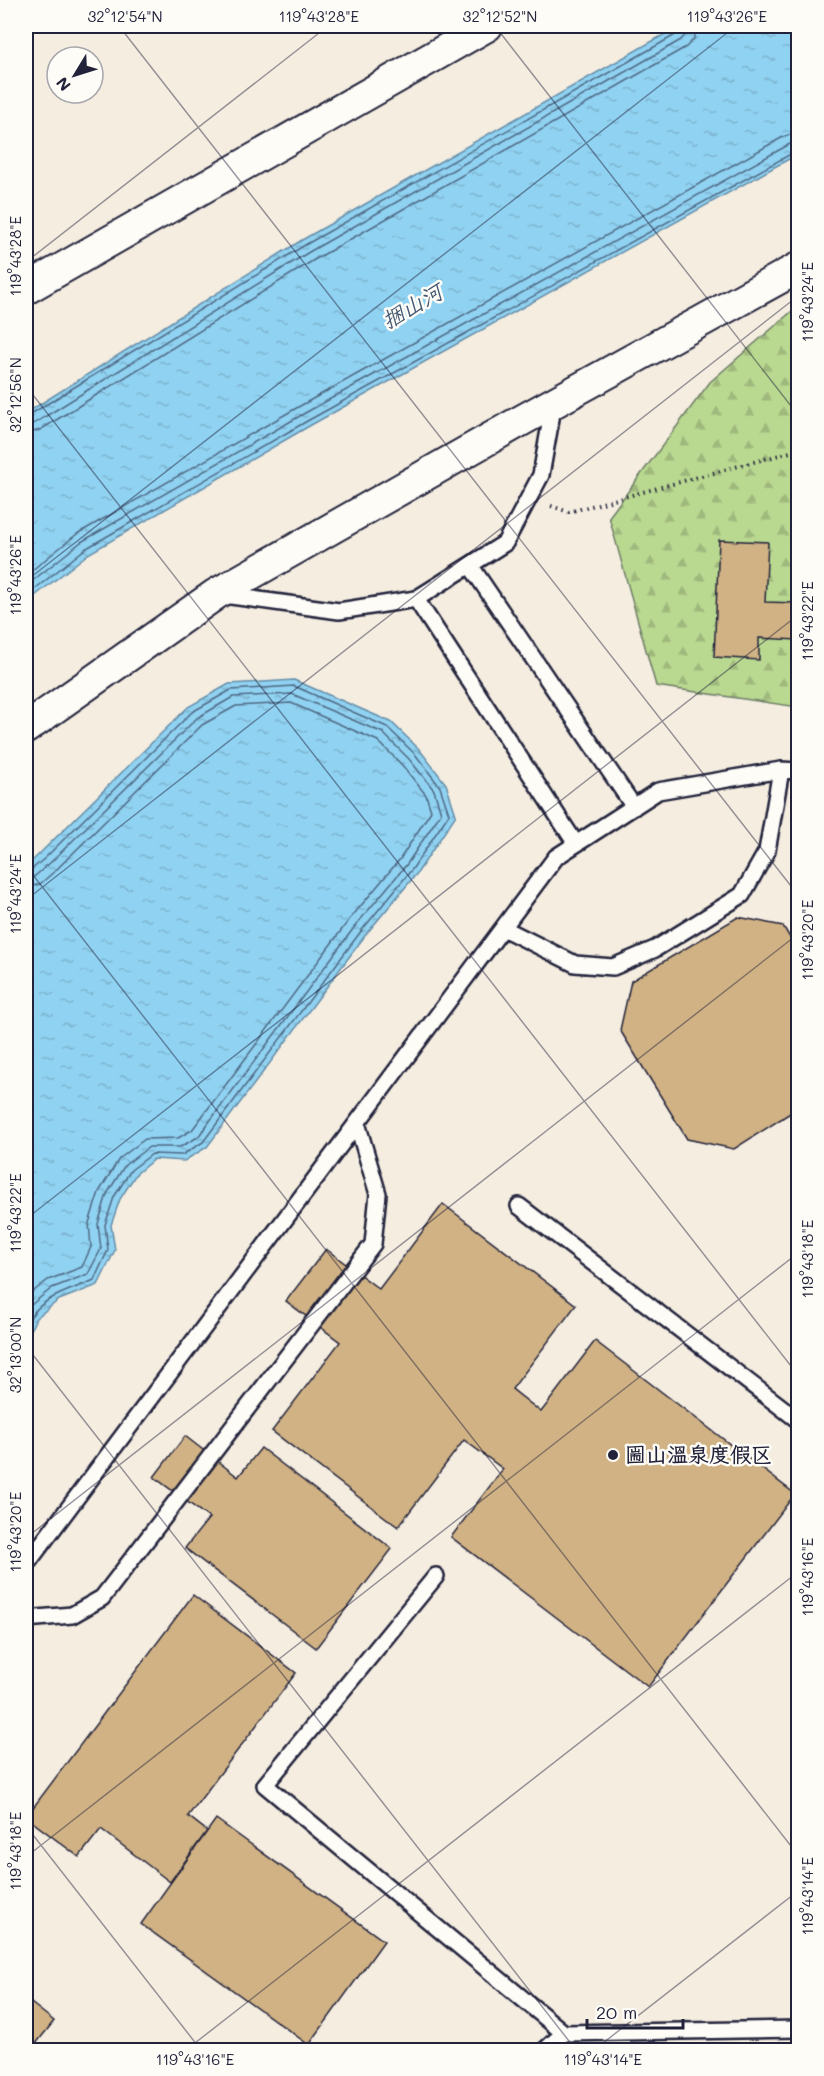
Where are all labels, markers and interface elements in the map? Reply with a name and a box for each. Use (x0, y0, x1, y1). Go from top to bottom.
text: 32°12'54"N (87, 6, 163, 26)
text: 119°43'28"E (279, 6, 360, 26)
text: 32°12'52"N (463, 6, 537, 26)
text: 119°43'26"E (687, 6, 768, 26)
north arrow (45, 45, 105, 105)
text: N (51, 73, 75, 96)
text: 119°43'28"E (5, 215, 25, 296)
text: 119°43'24"E (797, 262, 817, 342)
water label: 捆山河 (376, 275, 450, 335)
text: 32°12'56"N (5, 357, 25, 433)
text: 119°43'26"E (5, 534, 25, 615)
text: 119°43'22"E (797, 581, 817, 661)
text: 119°43'24"E (5, 854, 25, 934)
text: 119°43'20"E (797, 899, 817, 980)
text: 119°43'22"E (5, 1173, 25, 1253)
text: 119°43'18"E (797, 1219, 817, 1298)
text: 32°13'00"N (5, 1317, 25, 1393)
place label: 圌山温泉度假区 (625, 1440, 772, 1467)
marker: 圌山温泉度假区 (606, 1448, 620, 1462)
text: 119°43'20"E (5, 1491, 25, 1572)
text: 119°43'16"E (797, 1537, 817, 1616)
text: 119°43'18"E (5, 1811, 25, 1890)
text: 119°43'14"E (797, 1856, 817, 1935)
scale bar (587, 1992, 683, 2030)
text: 20 m (596, 2000, 637, 2024)
text: 119°43'16"E (156, 2049, 235, 2069)
text: 119°43'14"E (564, 2049, 643, 2069)

